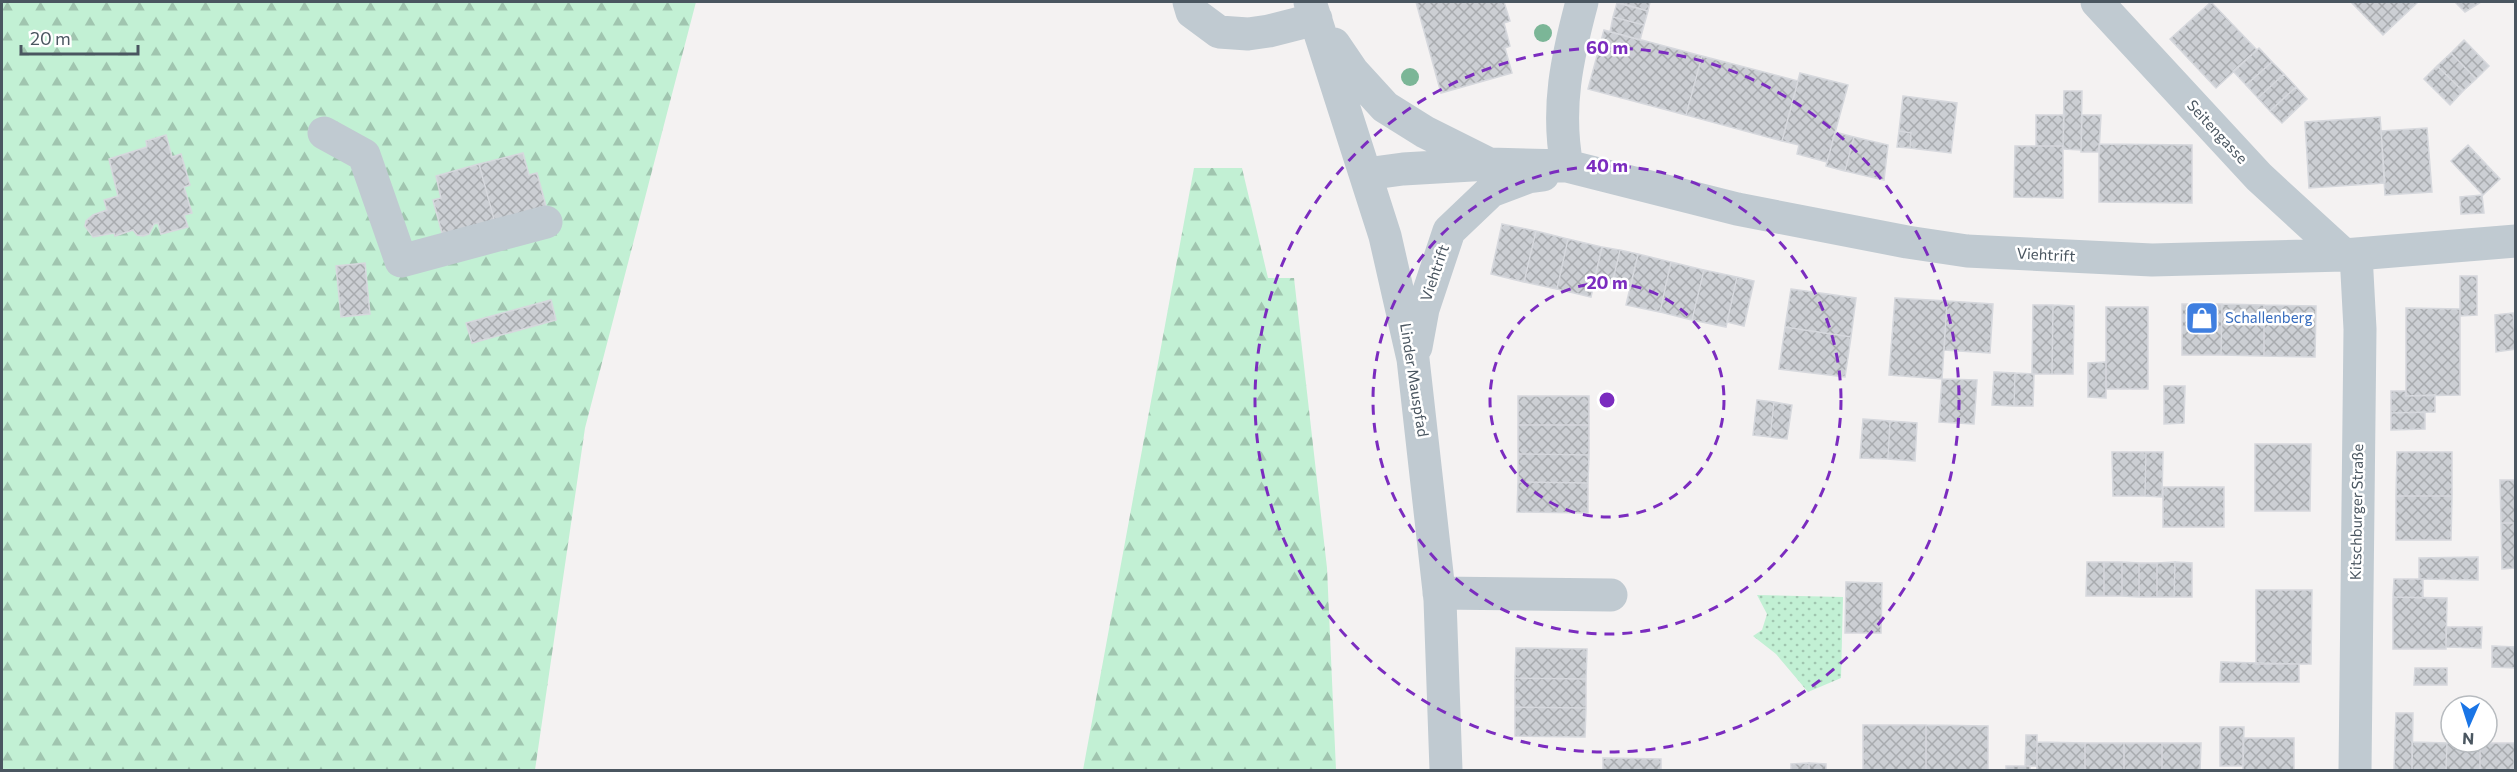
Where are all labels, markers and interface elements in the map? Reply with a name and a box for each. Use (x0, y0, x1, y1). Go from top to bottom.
scale bar (21, 18, 138, 56)
text: 20 m (30, 27, 71, 49)
text: 60 m (1586, 36, 1628, 58)
street label: Seitengasse (2184, 96, 2252, 167)
text: 40 m (1586, 154, 1628, 176)
street label: Viehtrift (1416, 242, 1452, 303)
street label: Viehtrift (2016, 243, 2076, 265)
text: 20 m (1586, 271, 1628, 293)
shop icon: Schallenberg (2184, 300, 2220, 336)
place label: Schallenberg (2225, 308, 2313, 326)
street label: Linder Mauspfad (1397, 322, 1433, 438)
centre of rings (1597, 390, 1617, 410)
street label: Kitschburger Straße (2346, 444, 2366, 580)
north arrow (2439, 694, 2499, 754)
text: N (2462, 730, 2475, 749)

